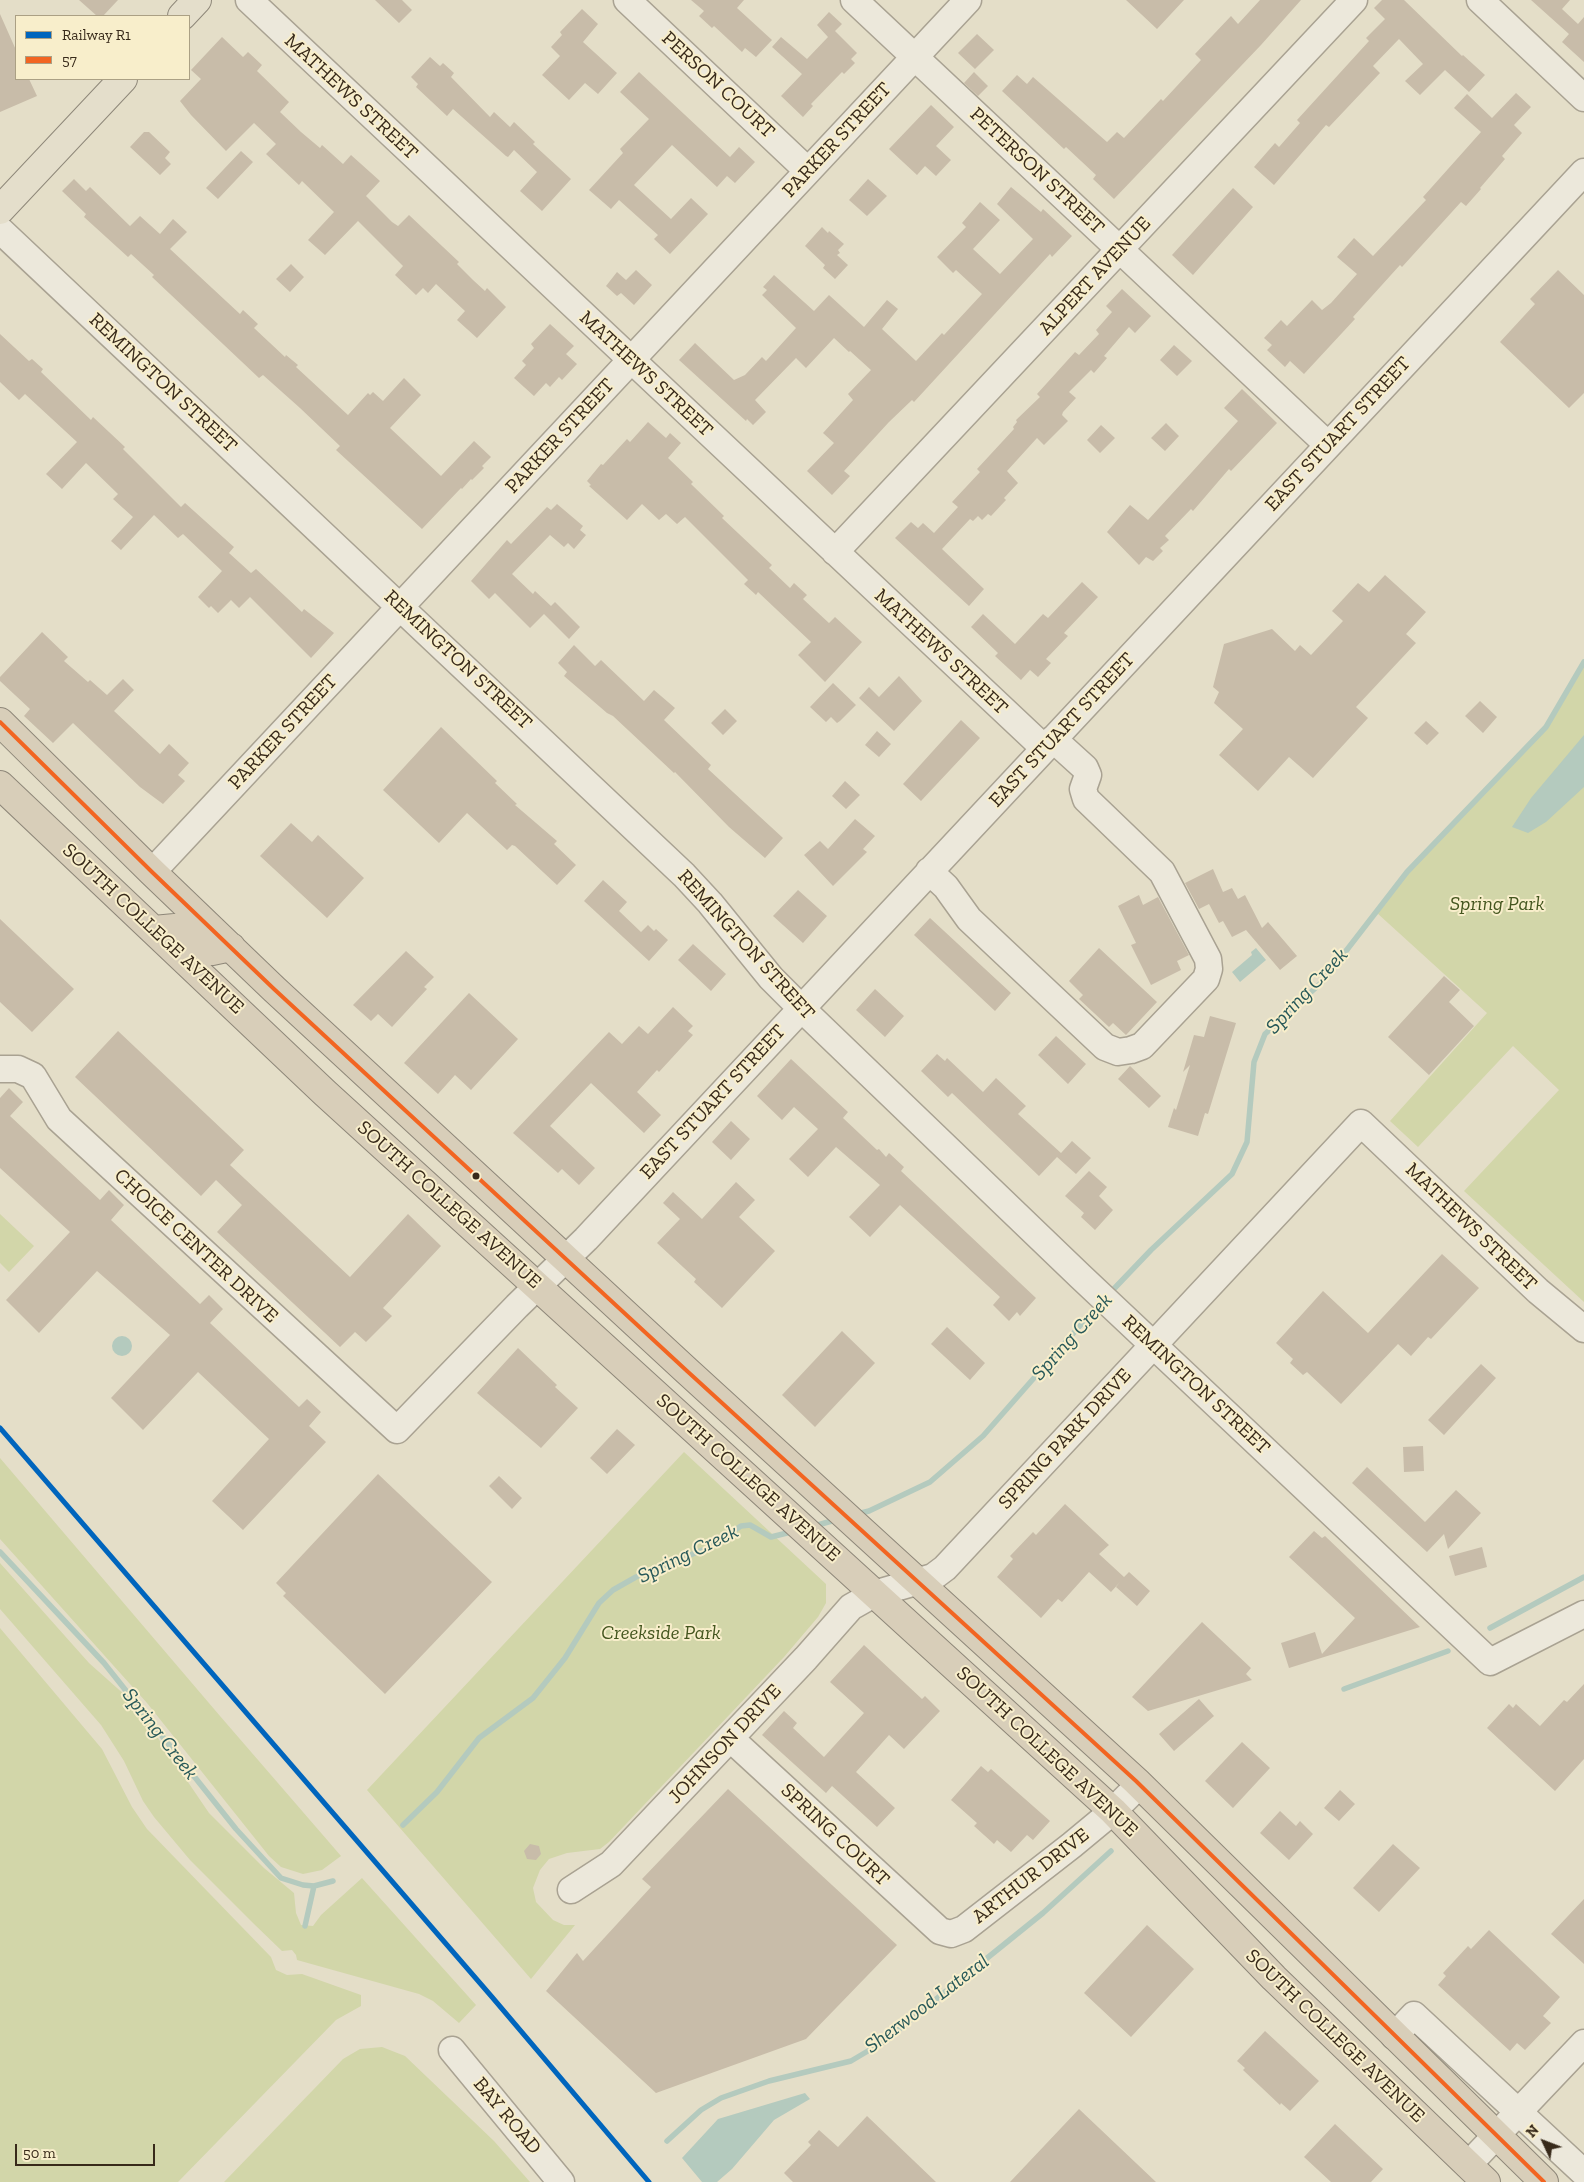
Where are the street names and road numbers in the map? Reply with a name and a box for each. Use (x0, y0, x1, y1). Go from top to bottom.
street label: PERSON COURT (656, 26, 780, 144)
street label: MATHEWS STREET (279, 29, 423, 165)
street label: PARKER STREET (778, 77, 896, 203)
street label: PETERSON STREET (965, 102, 1109, 240)
street label: ALPERT AVENUE (1034, 212, 1156, 340)
street label: MATHEWS STREET (574, 306, 718, 442)
street label: REMINGTON STREET (84, 308, 242, 458)
street label: EAST STUART STREET (1260, 352, 1416, 516)
street label: PARKER STREET (501, 373, 619, 499)
street label: MATHEWS STREET (869, 584, 1013, 720)
street label: REMINGTON STREET (379, 585, 537, 735)
street label: EAST STUART STREET (984, 648, 1140, 812)
street label: PARKER STREET (224, 669, 342, 795)
street label: SOUTH COLLEGE AVENUE (57, 839, 249, 1019)
street label: REMINGTON STREET (672, 865, 820, 1025)
street label: EAST STUART STREET (635, 1020, 791, 1184)
street label: SOUTH COLLEGE AVENUE (352, 1116, 546, 1294)
street label: MATHEWS STREET (1400, 1158, 1542, 1296)
street label: CHOICE CENTER DRIVE (109, 1164, 283, 1328)
street label: REMINGTON STREET (1117, 1310, 1275, 1460)
street label: SPRING PARK DRIVE (993, 1363, 1137, 1515)
street label: SOUTH COLLEGE AVENUE (651, 1389, 845, 1567)
street label: SOUTH COLLEGE AVENUE (951, 1662, 1143, 1842)
street label: JOHNSON DRIVE (663, 1679, 787, 1809)
street label: SPRING COURT (776, 1779, 894, 1891)
street label: ARTHUR DRIVE (968, 1823, 1094, 1929)
street label: SOUTH COLLEGE AVENUE (1240, 1944, 1430, 2128)
street label: BAY ROAD (468, 2073, 546, 2159)

